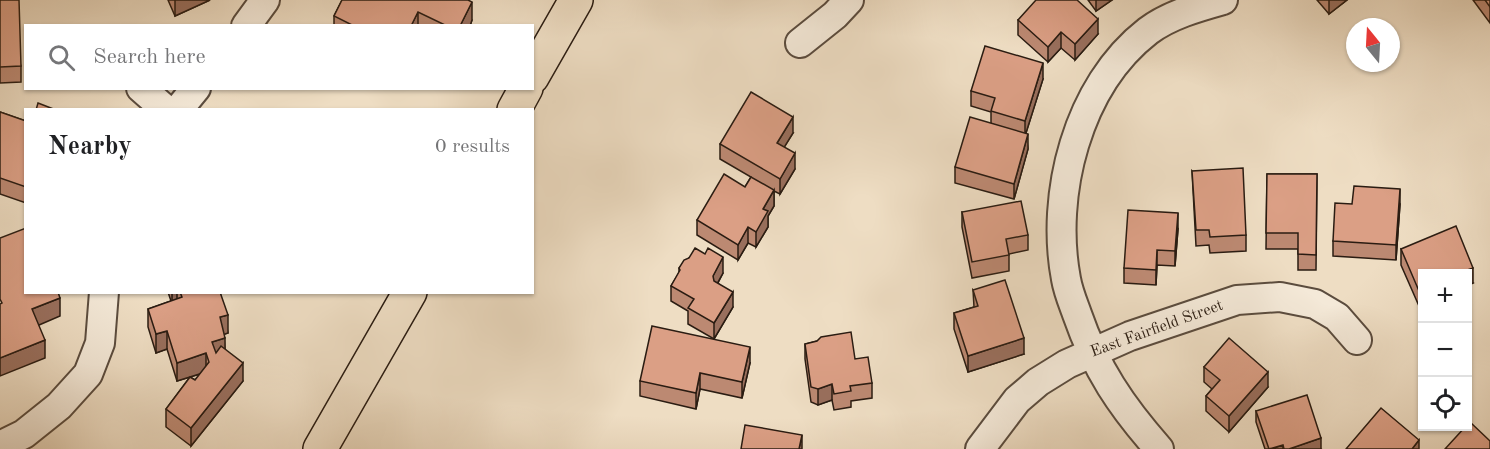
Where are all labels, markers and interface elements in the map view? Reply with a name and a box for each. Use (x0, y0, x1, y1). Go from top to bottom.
north arrow (1346, 18, 1400, 72)
search box (24, 24, 534, 90)
icon: search (45, 41, 78, 74)
text: Search here (93, 46, 206, 68)
text: Nearby (48, 134, 132, 160)
text: 0 results (435, 137, 510, 157)
map controls (1418, 269, 1472, 431)
button: + (1418, 269, 1472, 323)
street label: East Fairfield Street (1089, 297, 1226, 360)
button: − (1418, 323, 1472, 377)
button: locate (1418, 377, 1472, 431)

